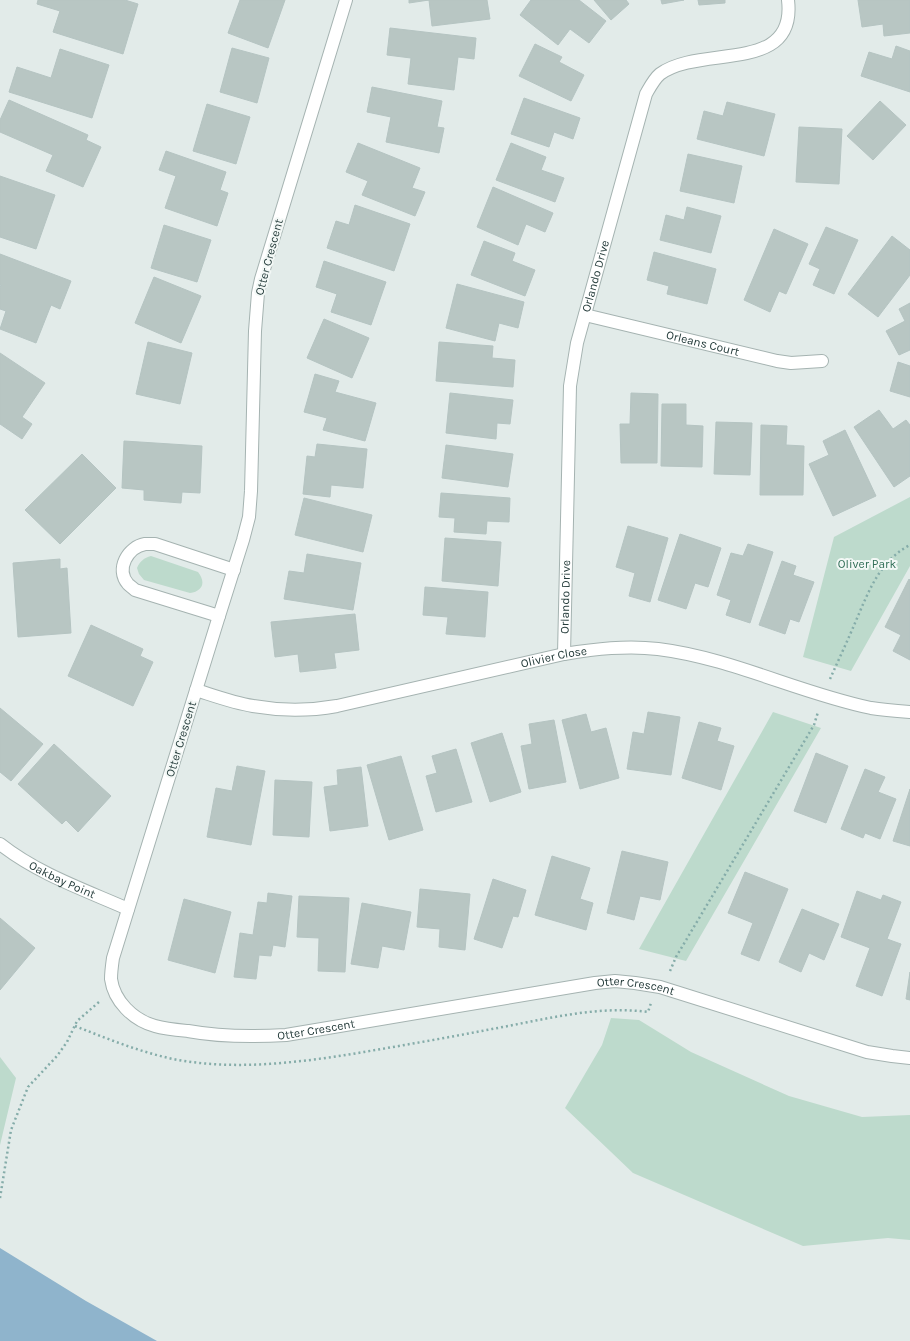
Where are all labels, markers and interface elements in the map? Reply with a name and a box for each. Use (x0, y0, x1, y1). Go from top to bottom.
street label: Otter Crescent (252, 217, 286, 297)
street label: Orlando Drive (579, 239, 612, 314)
street label: Orleans Court (665, 328, 741, 359)
park label: Oliver Park (838, 557, 896, 571)
street label: Orlando Drive (557, 560, 573, 634)
street label: Olivier Close (519, 644, 588, 671)
street label: Otter Crescent (163, 699, 199, 779)
street label: Oakbay Point (26, 858, 98, 902)
street label: Otter Crescent (596, 974, 677, 998)
street label: Otter Crescent (277, 1016, 356, 1042)

